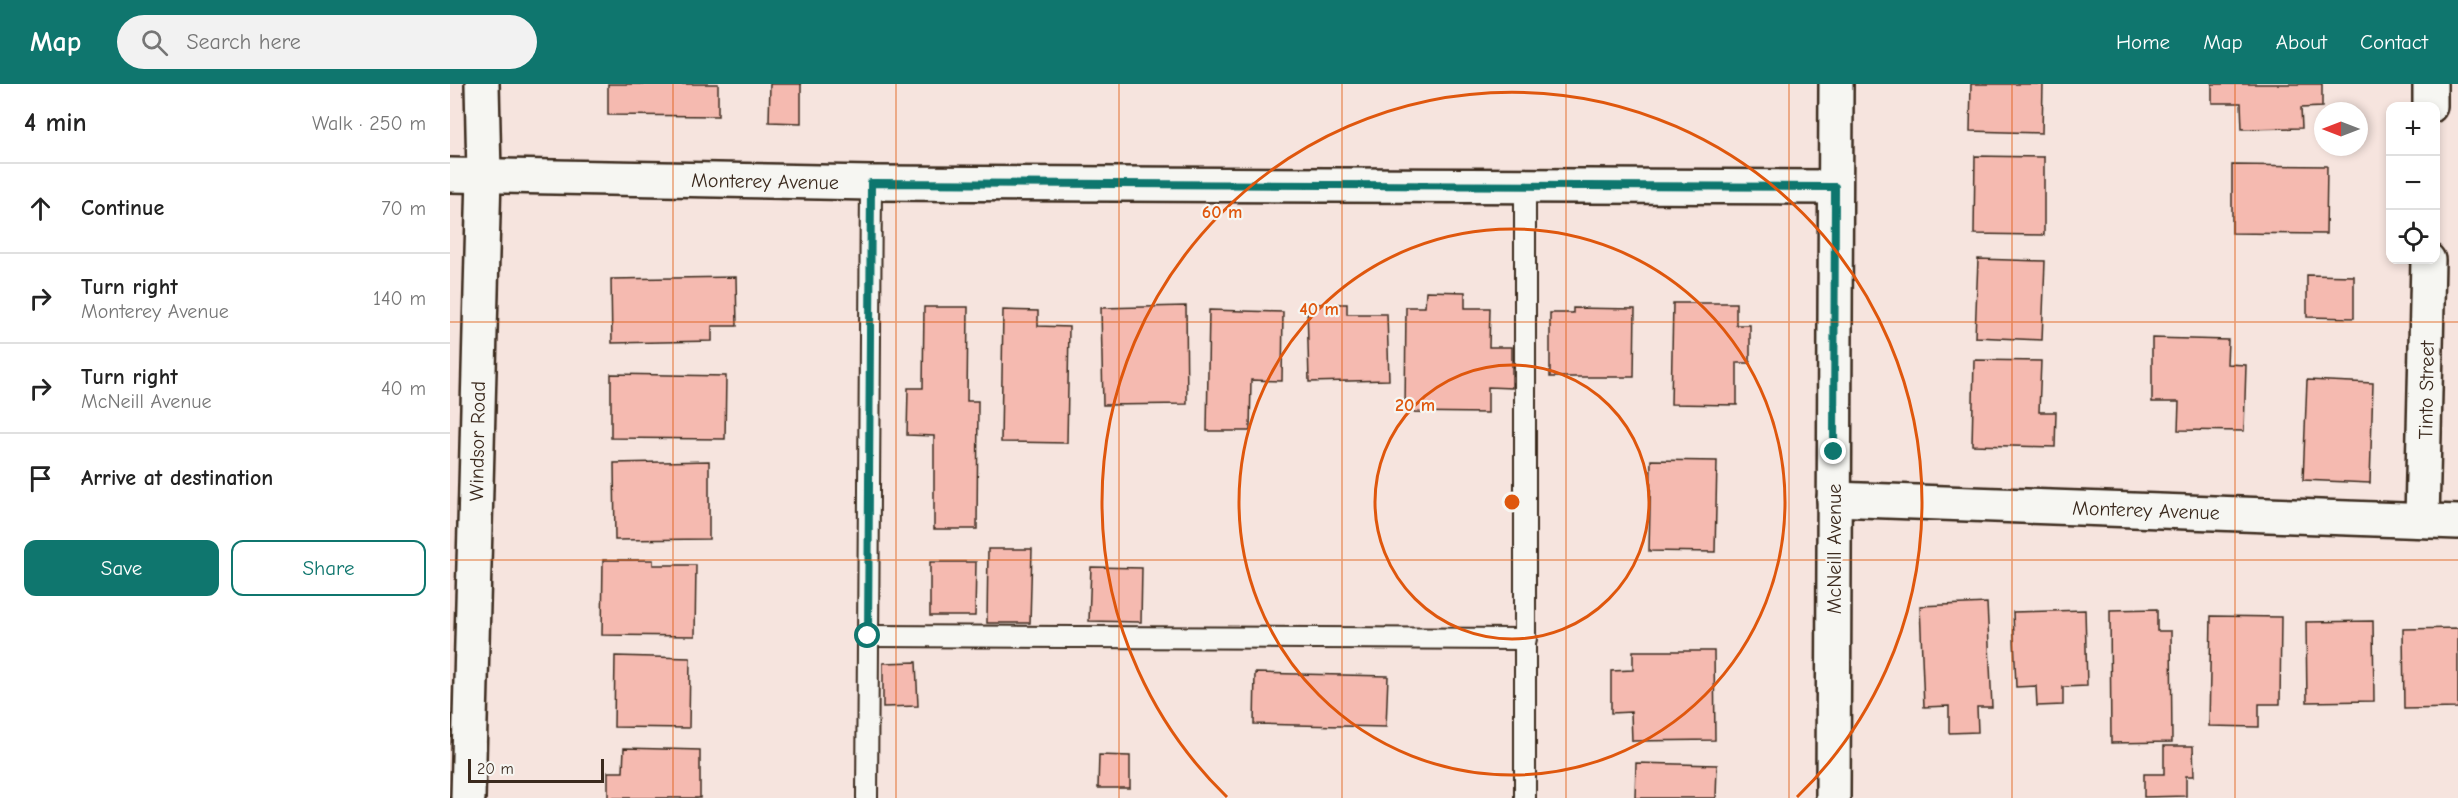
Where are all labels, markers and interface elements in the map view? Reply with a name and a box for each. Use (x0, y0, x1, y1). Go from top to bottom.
search box (117, 15, 537, 69)
text: Map (30, 26, 81, 58)
icon: search (138, 26, 171, 59)
text: Search here (186, 29, 301, 55)
text: Home (2116, 30, 2170, 54)
text: Map (2203, 30, 2243, 54)
text: About (2276, 30, 2327, 54)
text: Contact (2360, 30, 2428, 54)
north arrow (2314, 102, 2368, 156)
map controls (2386, 102, 2440, 264)
button: + (2386, 102, 2440, 156)
text: 4 min (24, 108, 87, 138)
text: Walk · 250 m (312, 112, 426, 135)
button: − (2386, 156, 2440, 210)
street label: Monterey Avenue (691, 169, 839, 194)
icon: ahead (24, 192, 57, 225)
text: Continue (81, 195, 164, 221)
text: 70 m (381, 197, 426, 220)
text: 60 m (1202, 202, 1242, 223)
button: locate (2386, 210, 2440, 264)
text: Turn right (81, 274, 178, 300)
icon: right (24, 282, 57, 315)
text: 140 m (373, 287, 426, 310)
text: 40 m (1299, 299, 1339, 320)
text: Monterey Avenue (81, 300, 229, 323)
street label: Tinto Street (2414, 339, 2439, 439)
text: Turn right (81, 364, 178, 390)
icon: right (24, 372, 57, 405)
text: 40 m (381, 377, 426, 400)
street label: Windsor Road (465, 381, 490, 501)
text: McNeill Avenue (81, 390, 211, 413)
text: 20 m (1395, 395, 1435, 416)
route end (1820, 438, 1846, 464)
icon: arrive (24, 462, 57, 495)
text: Arrive at destination (81, 465, 273, 491)
street label: McNeill Avenue (1823, 484, 1846, 614)
centre of rings (1502, 492, 1522, 512)
street label: Monterey Avenue (2072, 496, 2220, 525)
button: Save (24, 540, 219, 596)
button: Share (231, 540, 426, 596)
route start (854, 622, 880, 648)
scale bar (468, 756, 604, 784)
text: 20 m (477, 760, 514, 778)

